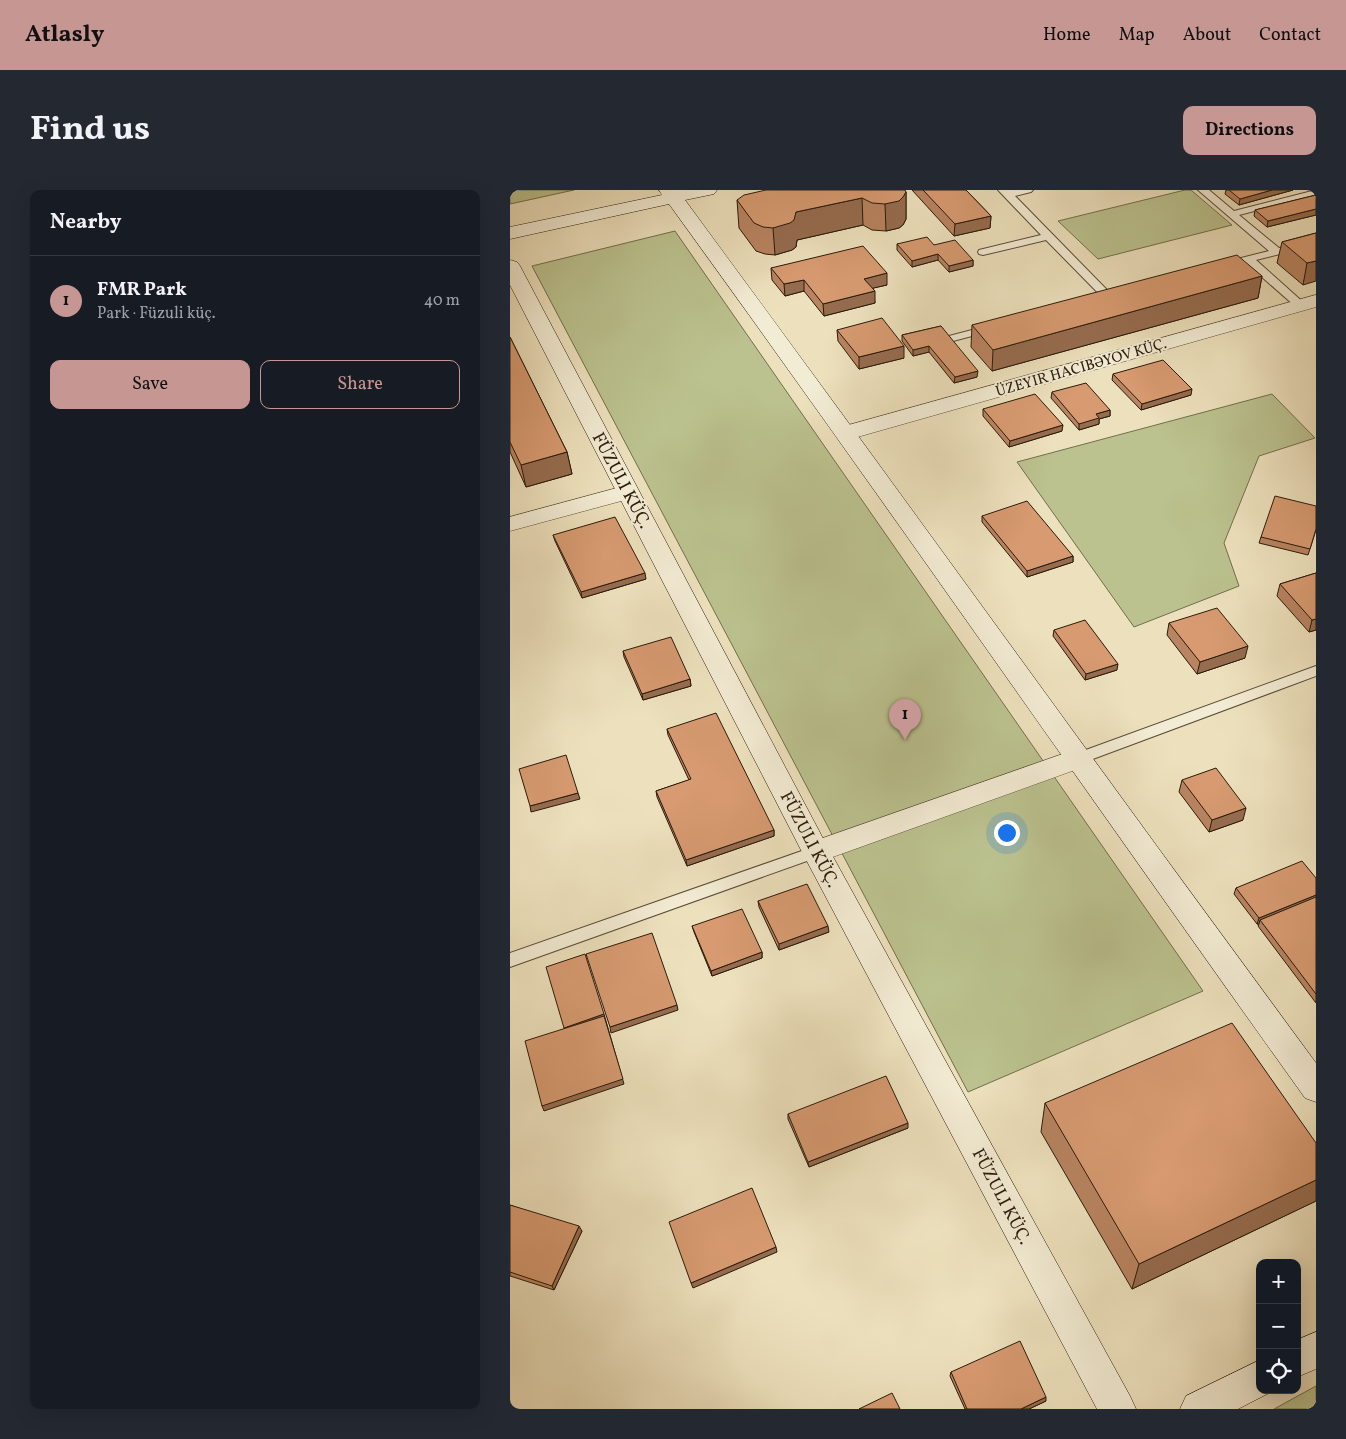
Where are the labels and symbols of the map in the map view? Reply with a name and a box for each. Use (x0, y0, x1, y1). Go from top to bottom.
street label: ÜZEYIR HACIBƏYOV KÜÇ. (993, 334, 1169, 403)
street label: FÜZULI KÜÇ. (585, 428, 657, 533)
pin: 1 (889, 699, 921, 740)
street label: FÜZULI KÜÇ. (773, 787, 845, 892)
your location (994, 820, 1020, 846)
street label: FÜZULI KÜÇ. (965, 1144, 1037, 1249)

